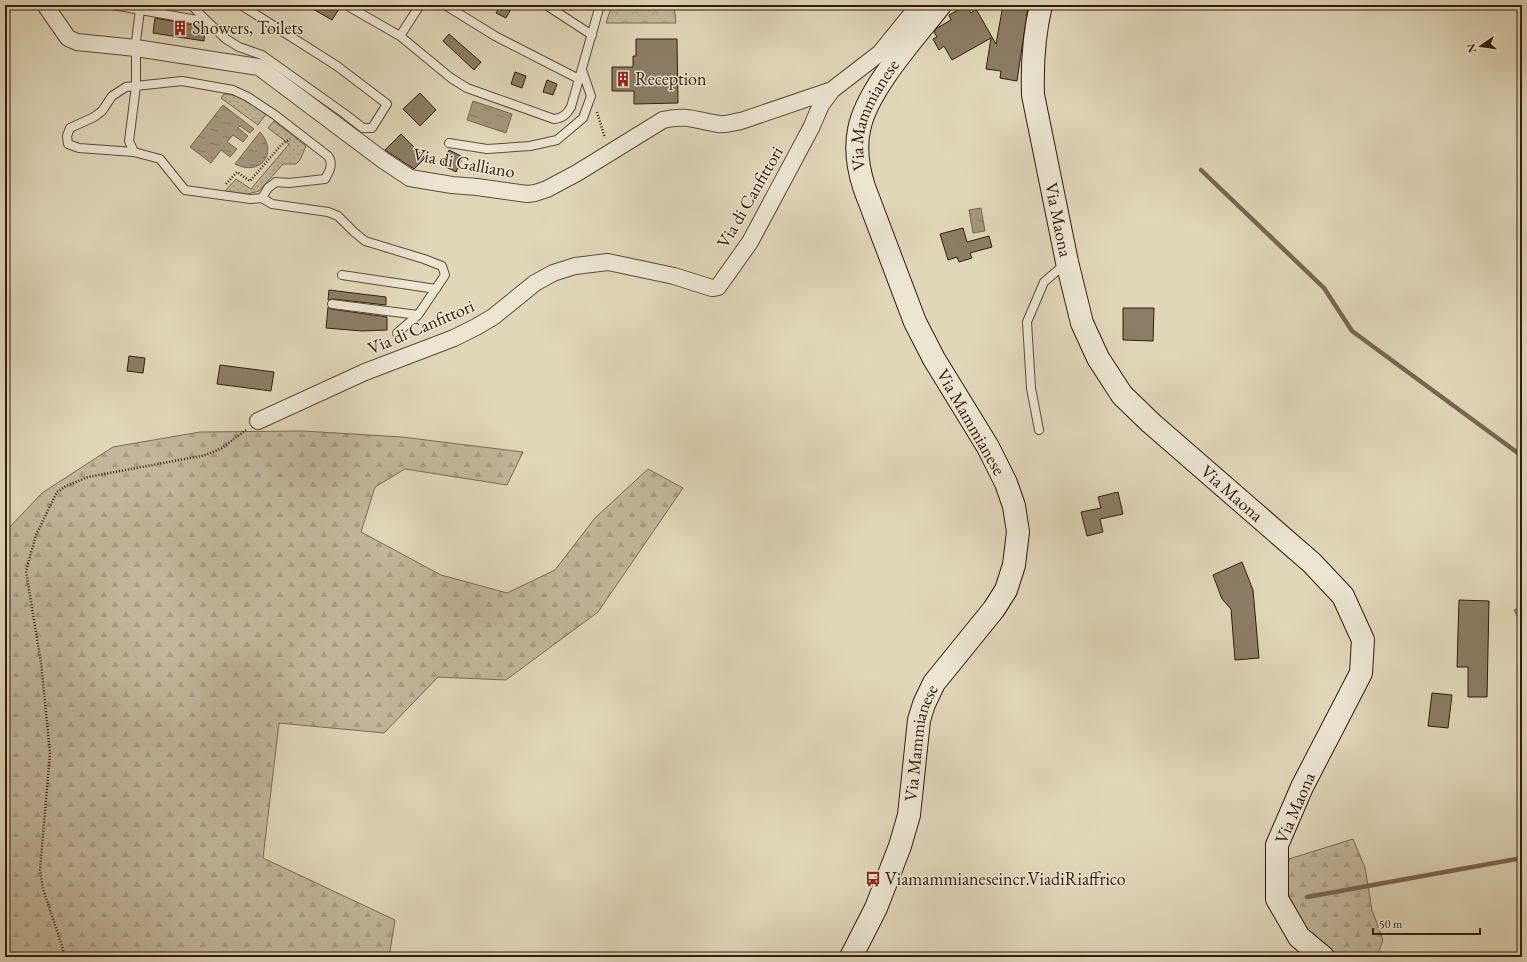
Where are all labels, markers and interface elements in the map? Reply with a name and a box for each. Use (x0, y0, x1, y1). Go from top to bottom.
place label: Showers, Toilets (192, 16, 303, 39)
building icon: Showers, Toilets (171, 19, 189, 37)
north arrow (1461, 26, 1501, 66)
text: N (1463, 42, 1479, 54)
street label: Via Mammianese (845, 54, 904, 173)
place label: Reception (635, 67, 707, 90)
building icon: Reception (614, 70, 632, 88)
street label: Via di Canfittori (711, 141, 788, 252)
street label: Via di Galliano (411, 142, 517, 183)
street label: Via Maona (1040, 180, 1078, 260)
street label: Via di Canfittori (364, 294, 478, 359)
street label: Via Mammianese (932, 364, 1011, 479)
street label: Via Maona (1196, 460, 1269, 527)
street label: Via Mammianese (898, 680, 943, 803)
street label: Via Maona (1269, 768, 1320, 847)
place label: Viamammianeseincr.ViadiRiaffrico (885, 867, 1126, 890)
bus stop icon: Viamammianeseincr.ViadiRiaffrico (864, 870, 882, 888)
scale bar (1373, 910, 1480, 936)
text: 50 m (1379, 916, 1403, 932)

